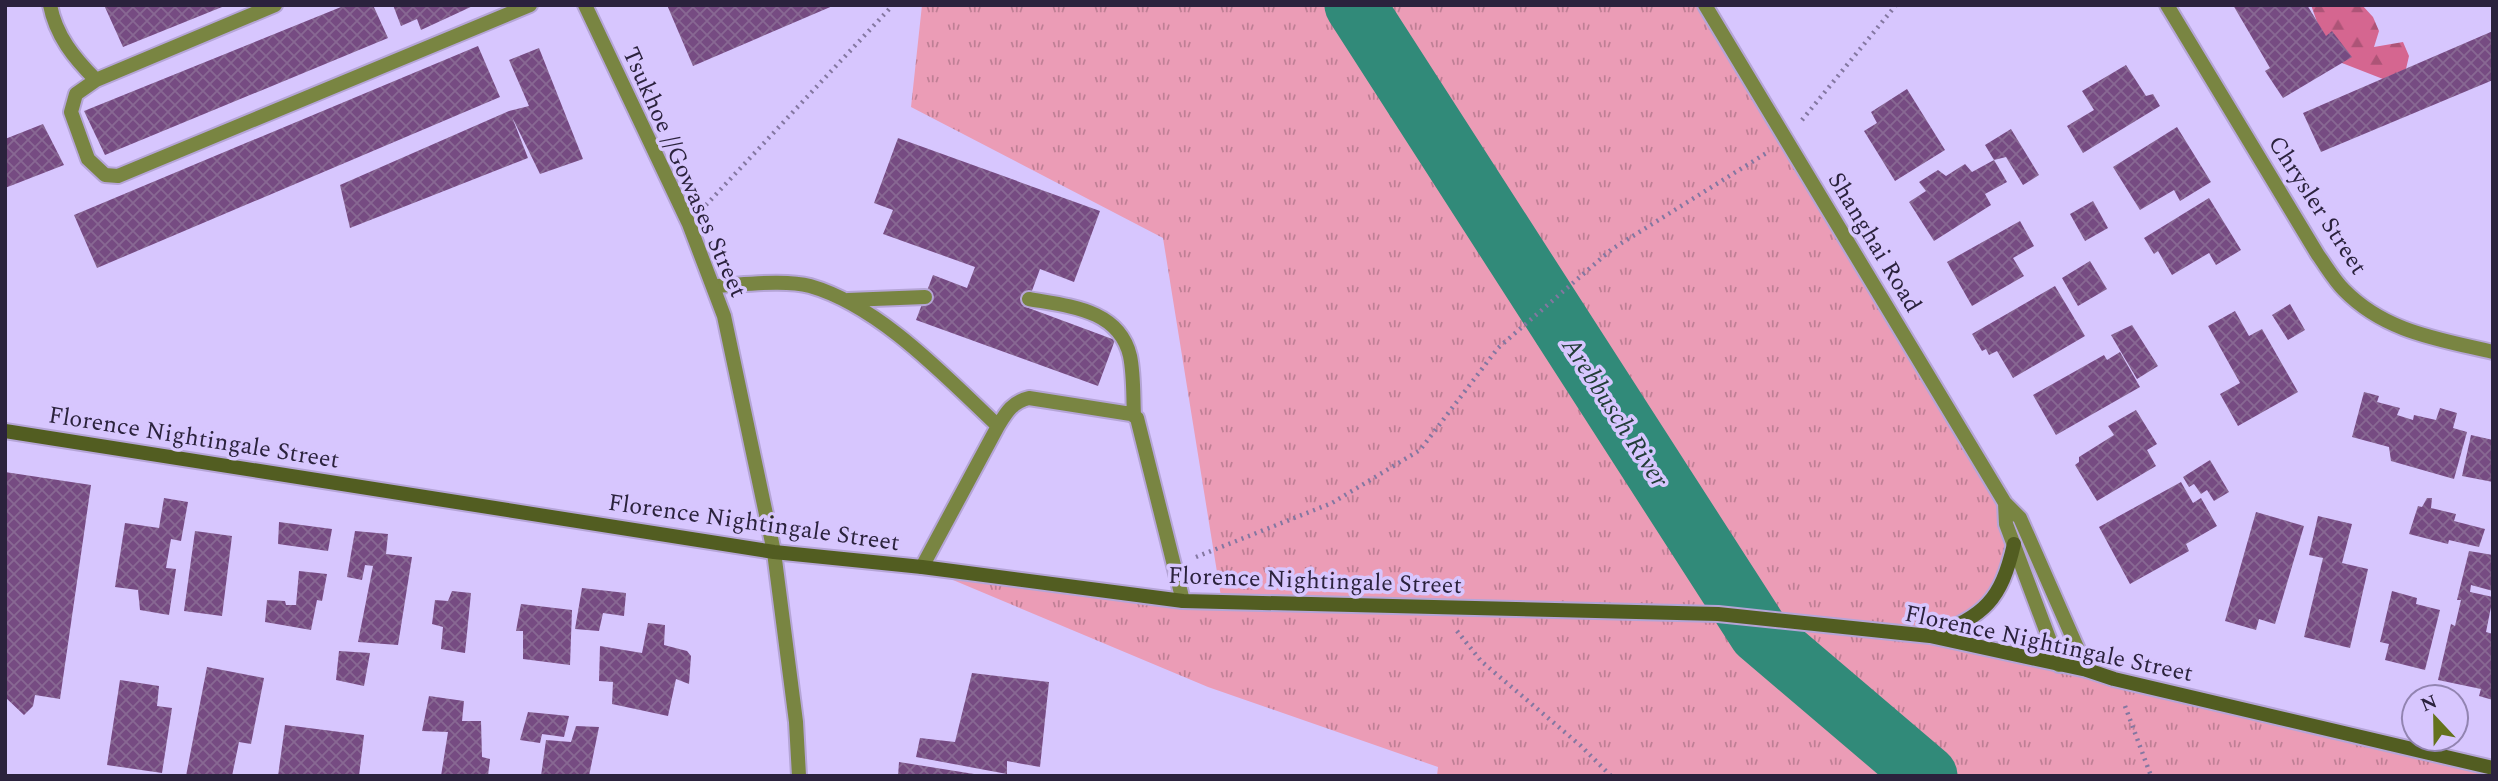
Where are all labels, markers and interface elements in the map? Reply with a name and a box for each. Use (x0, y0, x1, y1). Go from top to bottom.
street label: Tsukhoe //Gowases Street (612, 41, 756, 304)
street label: Chrysler Street (2258, 129, 2376, 282)
street label: Shanghai Road (1818, 165, 1930, 320)
water label: Arebbusch River (1551, 329, 1679, 497)
street label: Florence Nightingale Street (46, 397, 342, 479)
street label: Florence Nightingale Street (606, 485, 902, 561)
street label: Florence Nightingale Street (1167, 558, 1463, 604)
street label: Florence Nightingale Street (1901, 596, 2196, 692)
north arrow (2400, 683, 2470, 753)
text: N (2417, 687, 2442, 720)

